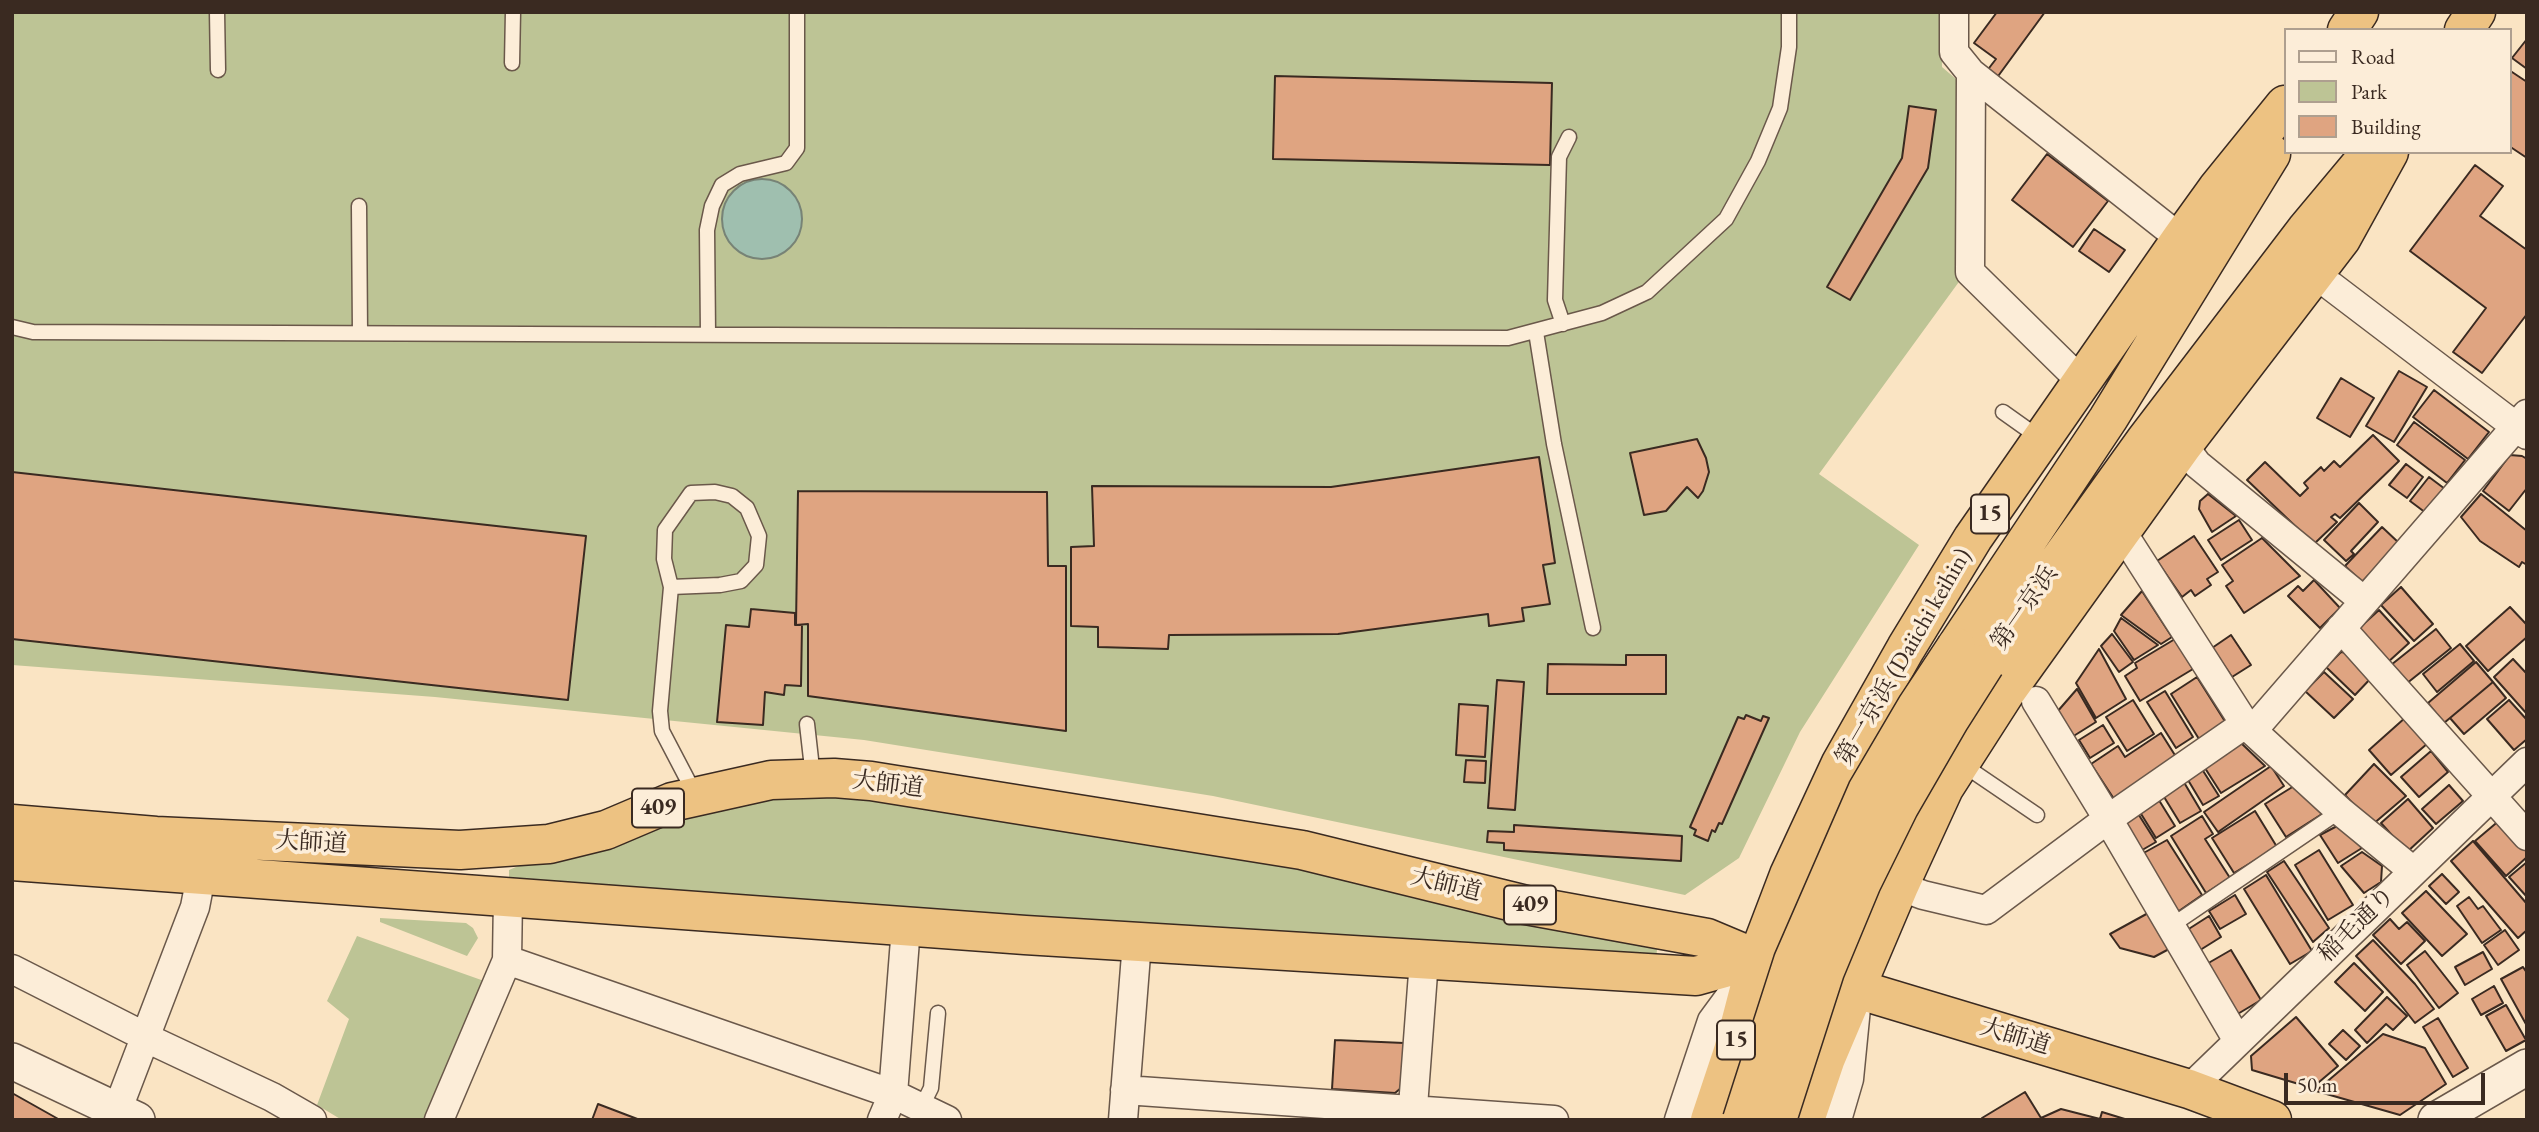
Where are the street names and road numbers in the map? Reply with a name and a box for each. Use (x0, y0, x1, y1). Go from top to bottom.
road number: 15 (1971, 494, 2009, 534)
street label: 第一京浜 (Daiichi keihin) (1830, 543, 1978, 771)
street label: 第一京浜 (1986, 560, 2064, 656)
street label: 大師道 (851, 766, 925, 804)
road number: 409 (632, 788, 684, 828)
street label: 大師道 (274, 827, 348, 859)
street label: 大師道 (1408, 862, 1484, 908)
street label: 稲毛通り (2312, 881, 2402, 969)
road number: 409 (1504, 885, 1556, 924)
street label: 大師道 (1976, 1013, 2054, 1061)
road number: 15 (1717, 1021, 1755, 1060)

